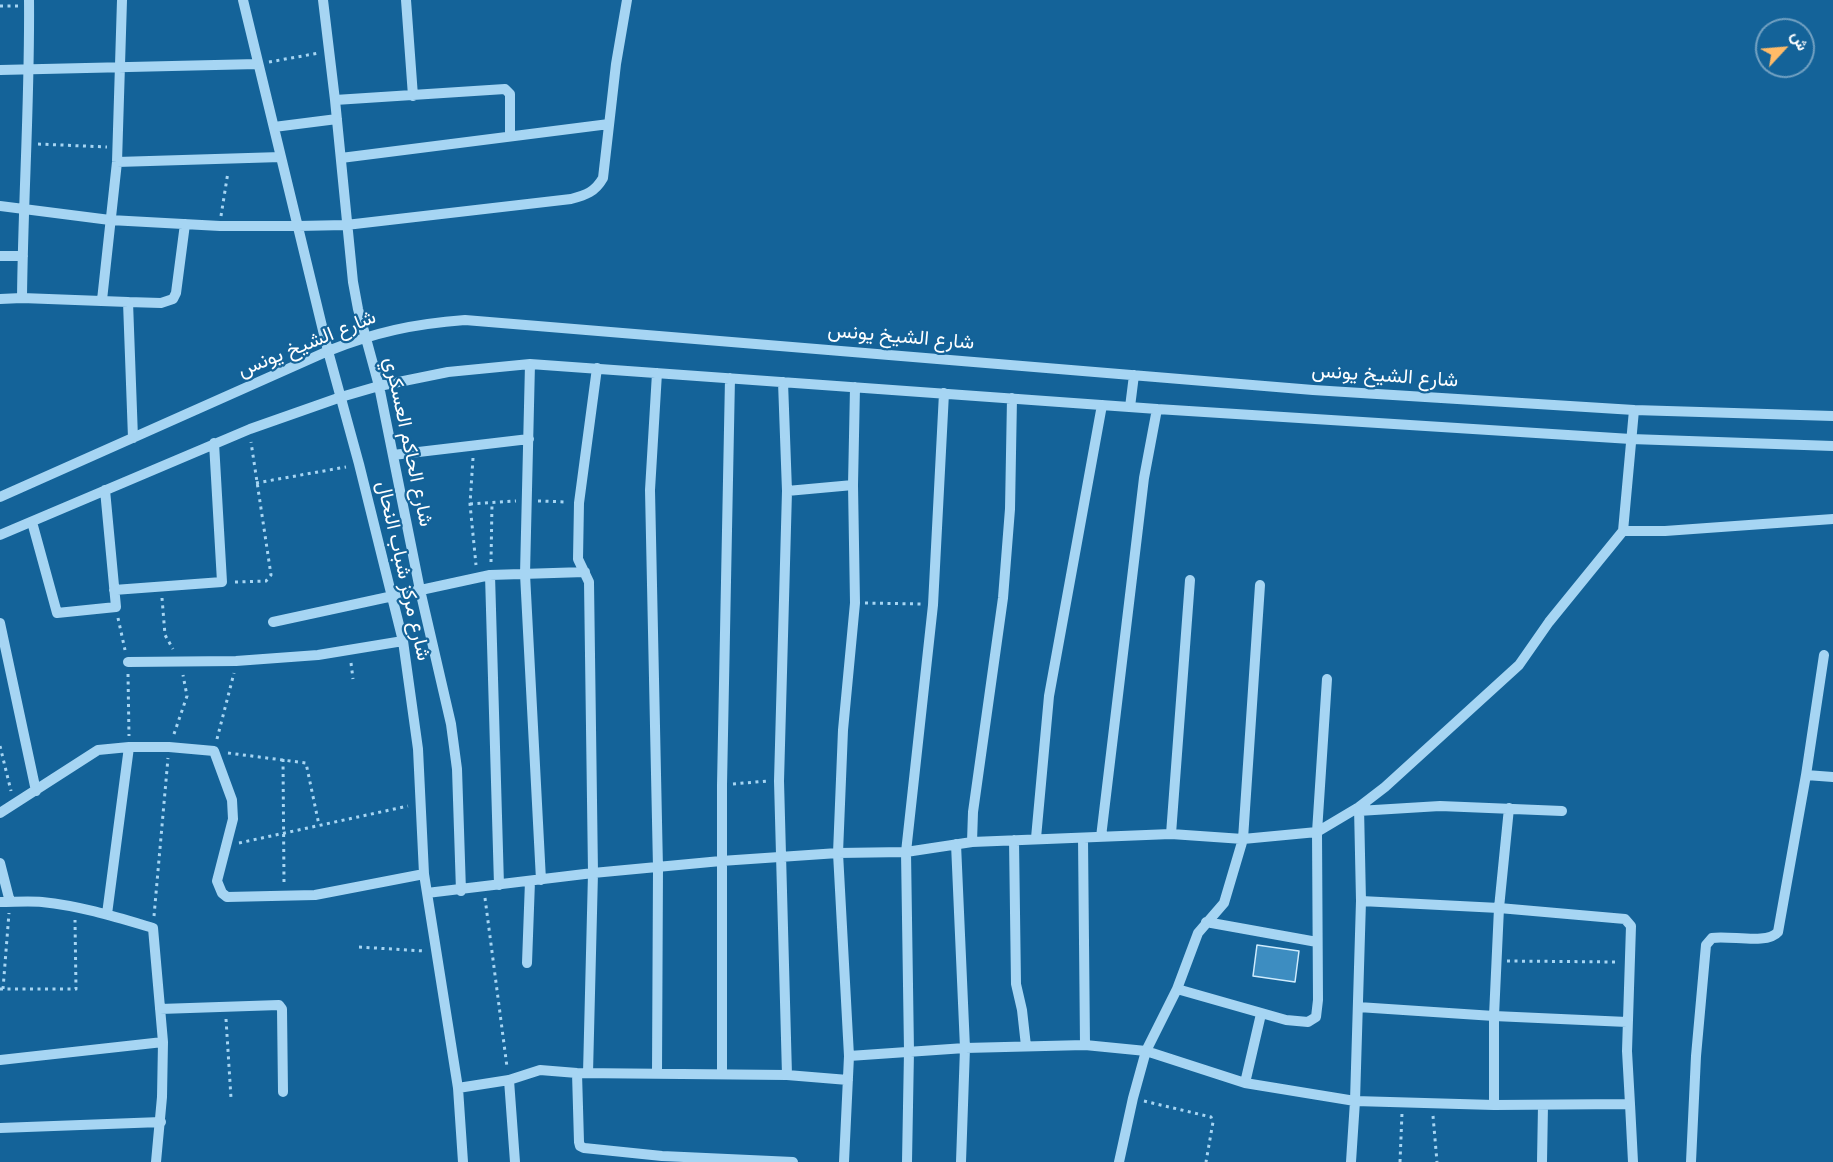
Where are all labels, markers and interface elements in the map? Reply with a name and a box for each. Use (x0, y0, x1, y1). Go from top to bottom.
north arrow (1755, 18, 1815, 78)
text: ش (1787, 28, 1813, 54)
street label: شارع الشيخ يونس (234, 305, 380, 383)
street label: شارع الشيخ يونس (827, 319, 975, 355)
street label: شارع الحاكم العسكري (378, 355, 438, 529)
street label: شارع الشيخ يونس (1311, 359, 1459, 393)
street label: شارع مركز شباب النحال (371, 479, 435, 663)

